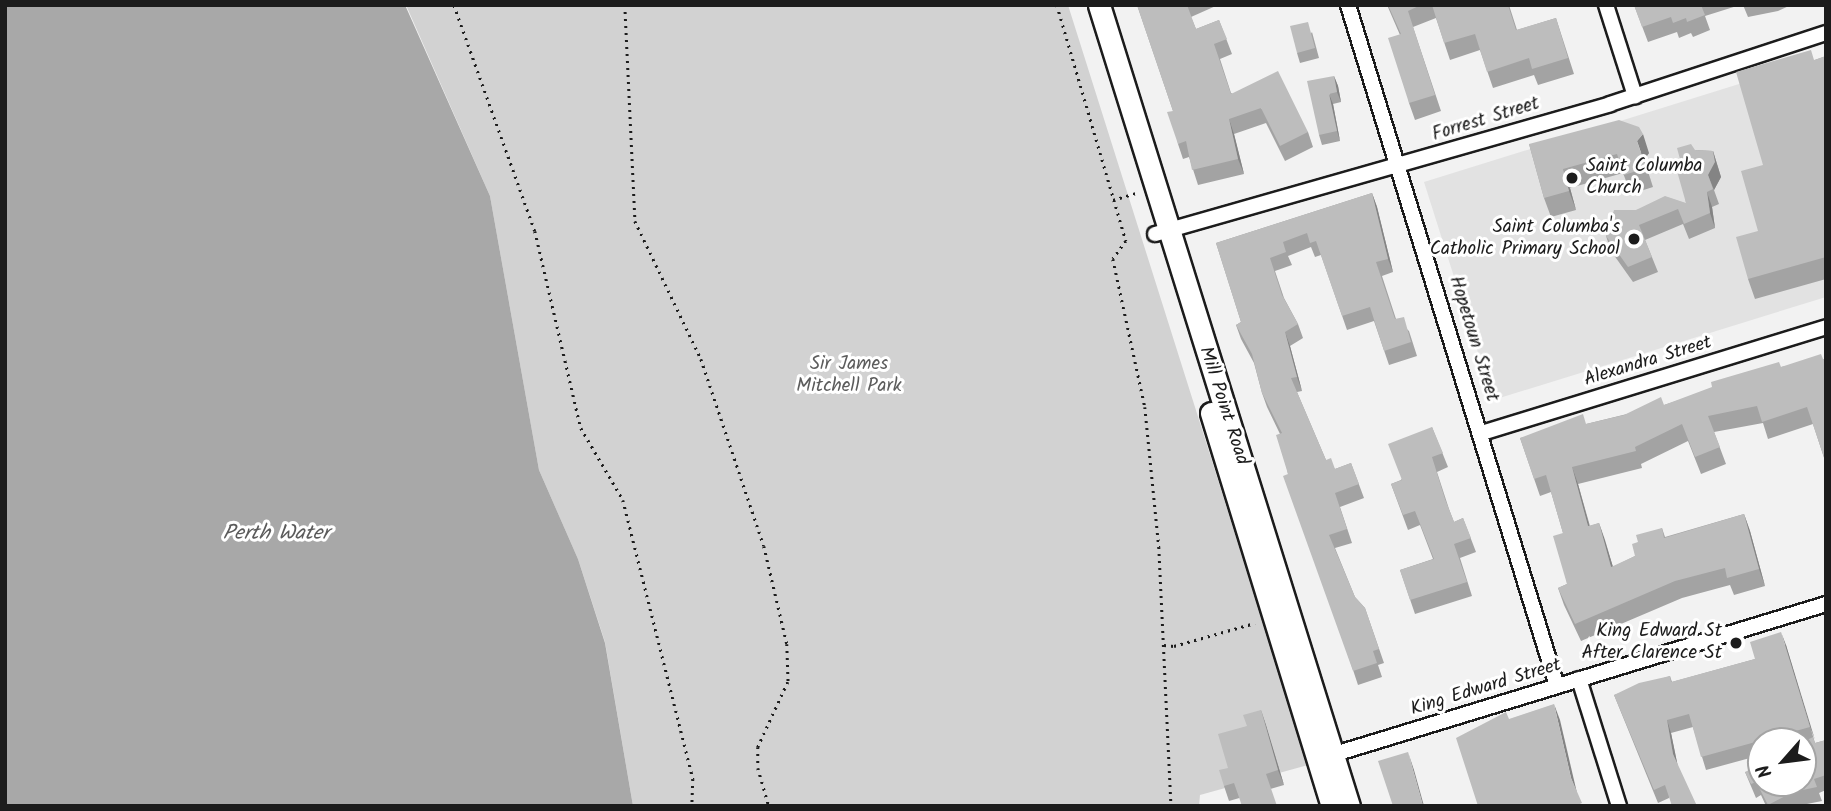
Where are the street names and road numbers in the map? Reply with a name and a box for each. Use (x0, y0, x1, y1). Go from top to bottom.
street label: Forrest Street (1430, 93, 1542, 147)
street label: Hopetoun Street (1443, 274, 1503, 404)
street label: Alexandra Street (1581, 332, 1715, 392)
street label: Mill Point Road (1193, 344, 1253, 468)
street label: King Edward Street (1408, 654, 1564, 722)

